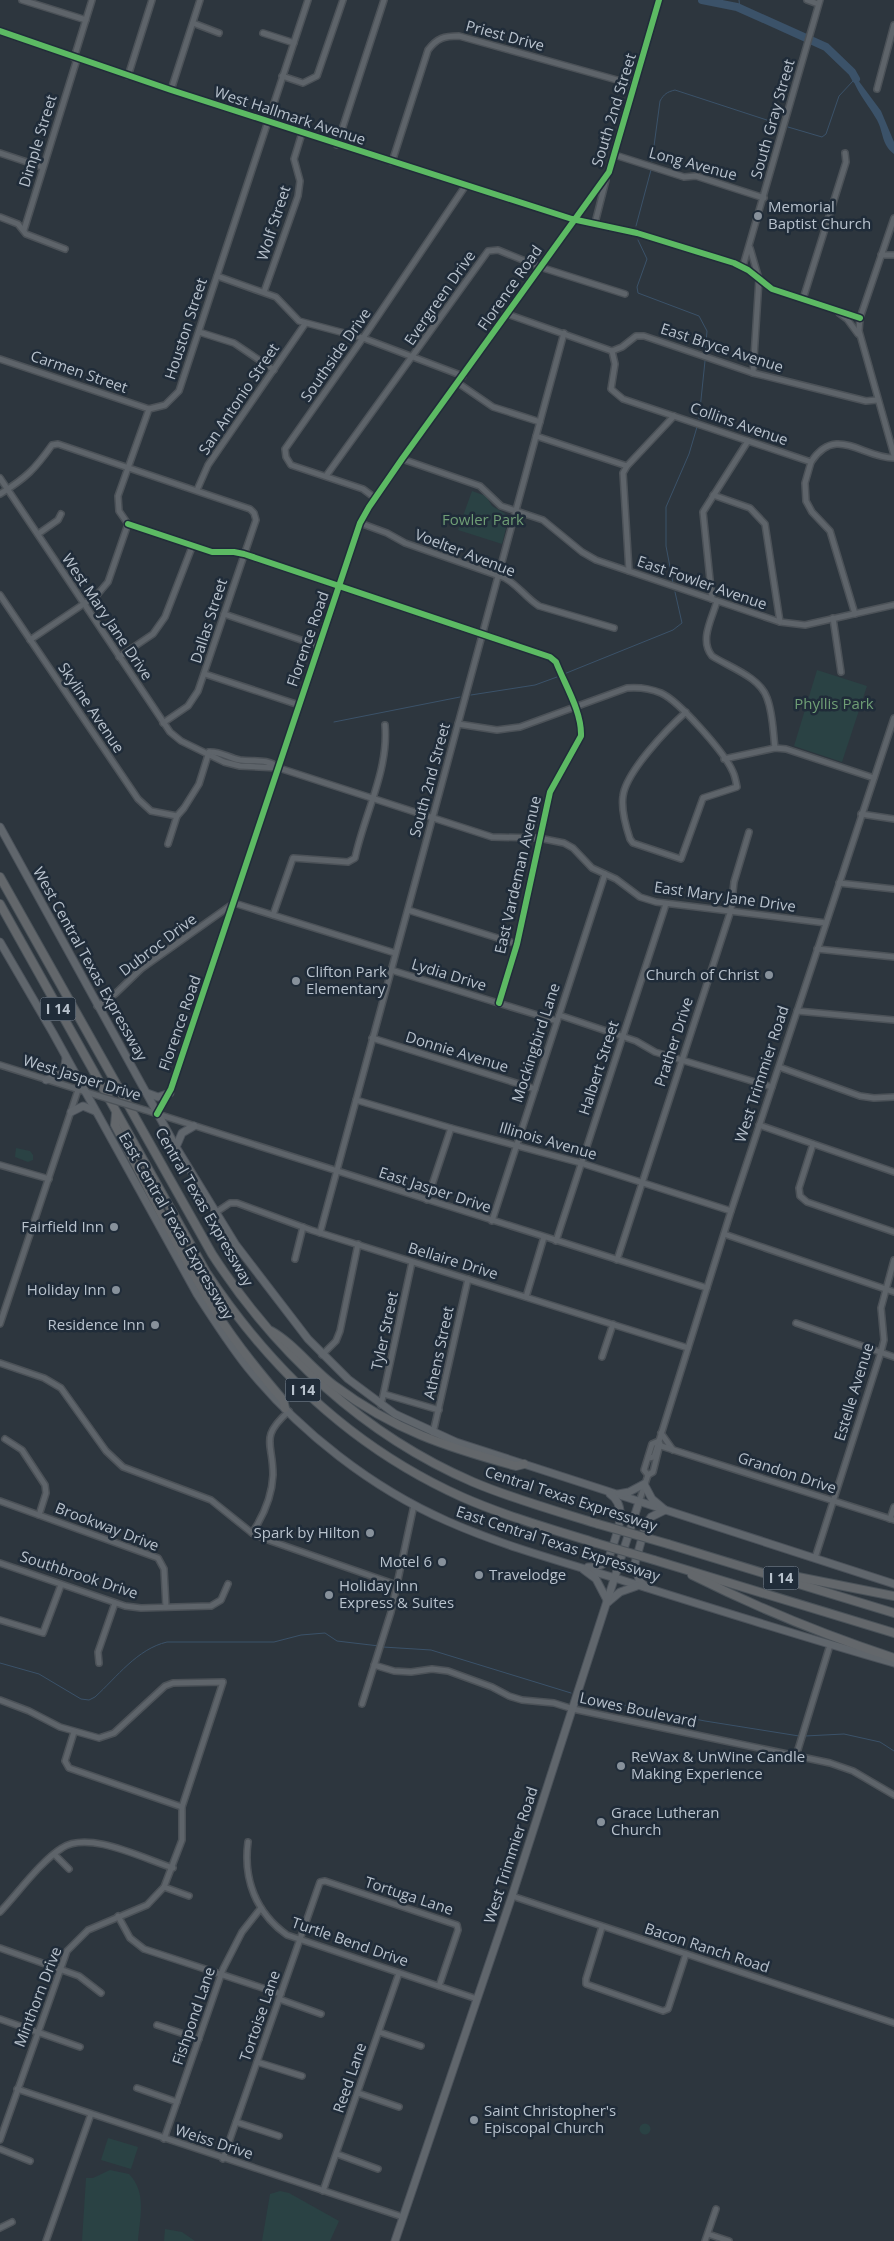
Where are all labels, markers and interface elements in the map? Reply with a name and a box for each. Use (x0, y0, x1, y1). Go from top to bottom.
street label: Priest Drive (464, 15, 547, 55)
street label: South 2nd Street (586, 51, 640, 169)
street label: South Gray Street (745, 57, 799, 181)
street label: West Hallmark Avenue (212, 81, 369, 149)
street label: Dimple Street (13, 92, 61, 189)
street label: Long Avenue (647, 142, 739, 184)
street label: Wolf Street (252, 183, 295, 263)
place label: Memorial Baptist Church (768, 196, 871, 233)
marker: Memorial Baptist Church (752, 210, 764, 222)
street label: Florence Road (472, 241, 546, 334)
street label: Evergreen Drive (399, 246, 479, 349)
street label: Houston Street (159, 275, 211, 382)
street label: Southside Drive (295, 304, 375, 405)
street label: East Bryce Avenue (658, 318, 786, 376)
street label: San Antonio Street (193, 339, 283, 458)
street label: Carmen Street (28, 345, 130, 397)
street label: Collins Avenue (688, 397, 791, 449)
park label: Fowler Park (442, 509, 524, 529)
street label: Voelter Avenue (412, 524, 519, 580)
street label: West Mary Jane Drive (58, 549, 158, 684)
street label: East Fowler Avenue (635, 550, 770, 614)
street label: Dallas Street (185, 576, 231, 666)
street label: Florence Road (281, 588, 333, 689)
street label: Skyline Avenue (54, 658, 129, 757)
park label: Phyllis Park (794, 693, 874, 713)
street label: South 2nd Street (404, 720, 454, 839)
street label: East Vardeman Avenue (489, 794, 545, 956)
street label: West Central Texas Expressway (29, 863, 153, 1064)
street label: East Mary Jane Drive (653, 876, 797, 916)
street label: Dubroc Drive (115, 908, 200, 980)
street label: Lydia Drive (409, 953, 489, 995)
place label: Clifton Park Elementary (306, 961, 387, 998)
place label: Church of Christ (646, 964, 759, 984)
marker: Church of Christ (763, 969, 775, 981)
street label: Florence Road (153, 972, 205, 1073)
marker: Clifton Park Elementary (290, 975, 302, 987)
street label: Mockingbird Lane (506, 980, 564, 1105)
street label: Prather Drive (649, 994, 697, 1089)
road number: I 14 (40, 998, 76, 1021)
street label: West Trimmier Road (729, 1003, 793, 1145)
street label: Halbert Street (573, 1018, 623, 1117)
street label: Donnie Avenue (403, 1026, 511, 1076)
street label: West Jasper Drive (21, 1050, 144, 1105)
street label: Illinois Avenue (497, 1117, 599, 1164)
street label: Central Texas Expressway (151, 1123, 259, 1290)
street label: East Central Texas Expressway (115, 1128, 239, 1323)
street label: East Jasper Drive (377, 1161, 494, 1217)
place label: Fairfield Inn (21, 1216, 104, 1236)
marker: Fairfield Inn (108, 1221, 120, 1233)
street label: Bellaire Drive (406, 1237, 501, 1283)
place label: Holiday Inn (27, 1279, 106, 1299)
marker: Holiday Inn (110, 1284, 122, 1296)
street label: Tyler Street (366, 1290, 402, 1372)
street label: Athens Street (418, 1304, 458, 1401)
place label: Residence Inn (47, 1314, 145, 1334)
marker: Residence Inn (149, 1319, 161, 1331)
street label: Estelle Avenue (829, 1340, 877, 1443)
road number: I 14 (286, 1378, 320, 1402)
street label: Grandon Drive (735, 1447, 839, 1497)
street label: Central Texas Expressway (483, 1461, 661, 1536)
street label: Brookway Drive (53, 1497, 162, 1555)
street label: East Central Texas Expressway (454, 1501, 663, 1586)
place label: Spark by Hilton (254, 1522, 360, 1542)
marker: Spark by Hilton (364, 1527, 376, 1539)
street label: Southbrook Drive (18, 1546, 141, 1603)
place label: Motel 6 (379, 1551, 432, 1571)
marker: Motel 6 (436, 1556, 448, 1568)
place label: Travelodge (489, 1564, 566, 1584)
road number: I 14 (764, 1566, 798, 1590)
marker: Travelodge (473, 1569, 485, 1581)
place label: Holiday Inn Express & Suites (339, 1575, 454, 1612)
marker: Holiday Inn Express & Suites (323, 1589, 335, 1601)
street label: Lowes Boulevard (578, 1687, 699, 1731)
place label: ReWax & UnWine Candle Making Experience (631, 1746, 805, 1783)
marker: ReWax & UnWine Candle Making Experience (615, 1760, 627, 1772)
street label: West Trimmier Road (478, 1784, 542, 1926)
place label: Grace Lutheran Church (611, 1802, 720, 1839)
marker: Grace Lutheran Church (595, 1816, 607, 1828)
street label: Tortuga Lane (362, 1871, 456, 1919)
street label: Turtle Bend Drive (289, 1912, 411, 1970)
street label: Bacon Ranch Road (642, 1917, 772, 1977)
street label: Minthorn Drive (9, 1944, 65, 2050)
street label: Fishpond Lane (167, 1964, 219, 2067)
street label: Tortoise Lane (234, 1968, 284, 2064)
street label: Reed Lane (328, 2040, 370, 2115)
place label: Saint Christopher's Episcopal Church (484, 2100, 616, 2137)
marker: Saint Christopher's Episcopal Church (468, 2114, 480, 2126)
street label: Weiss Drive (173, 2119, 256, 2163)

